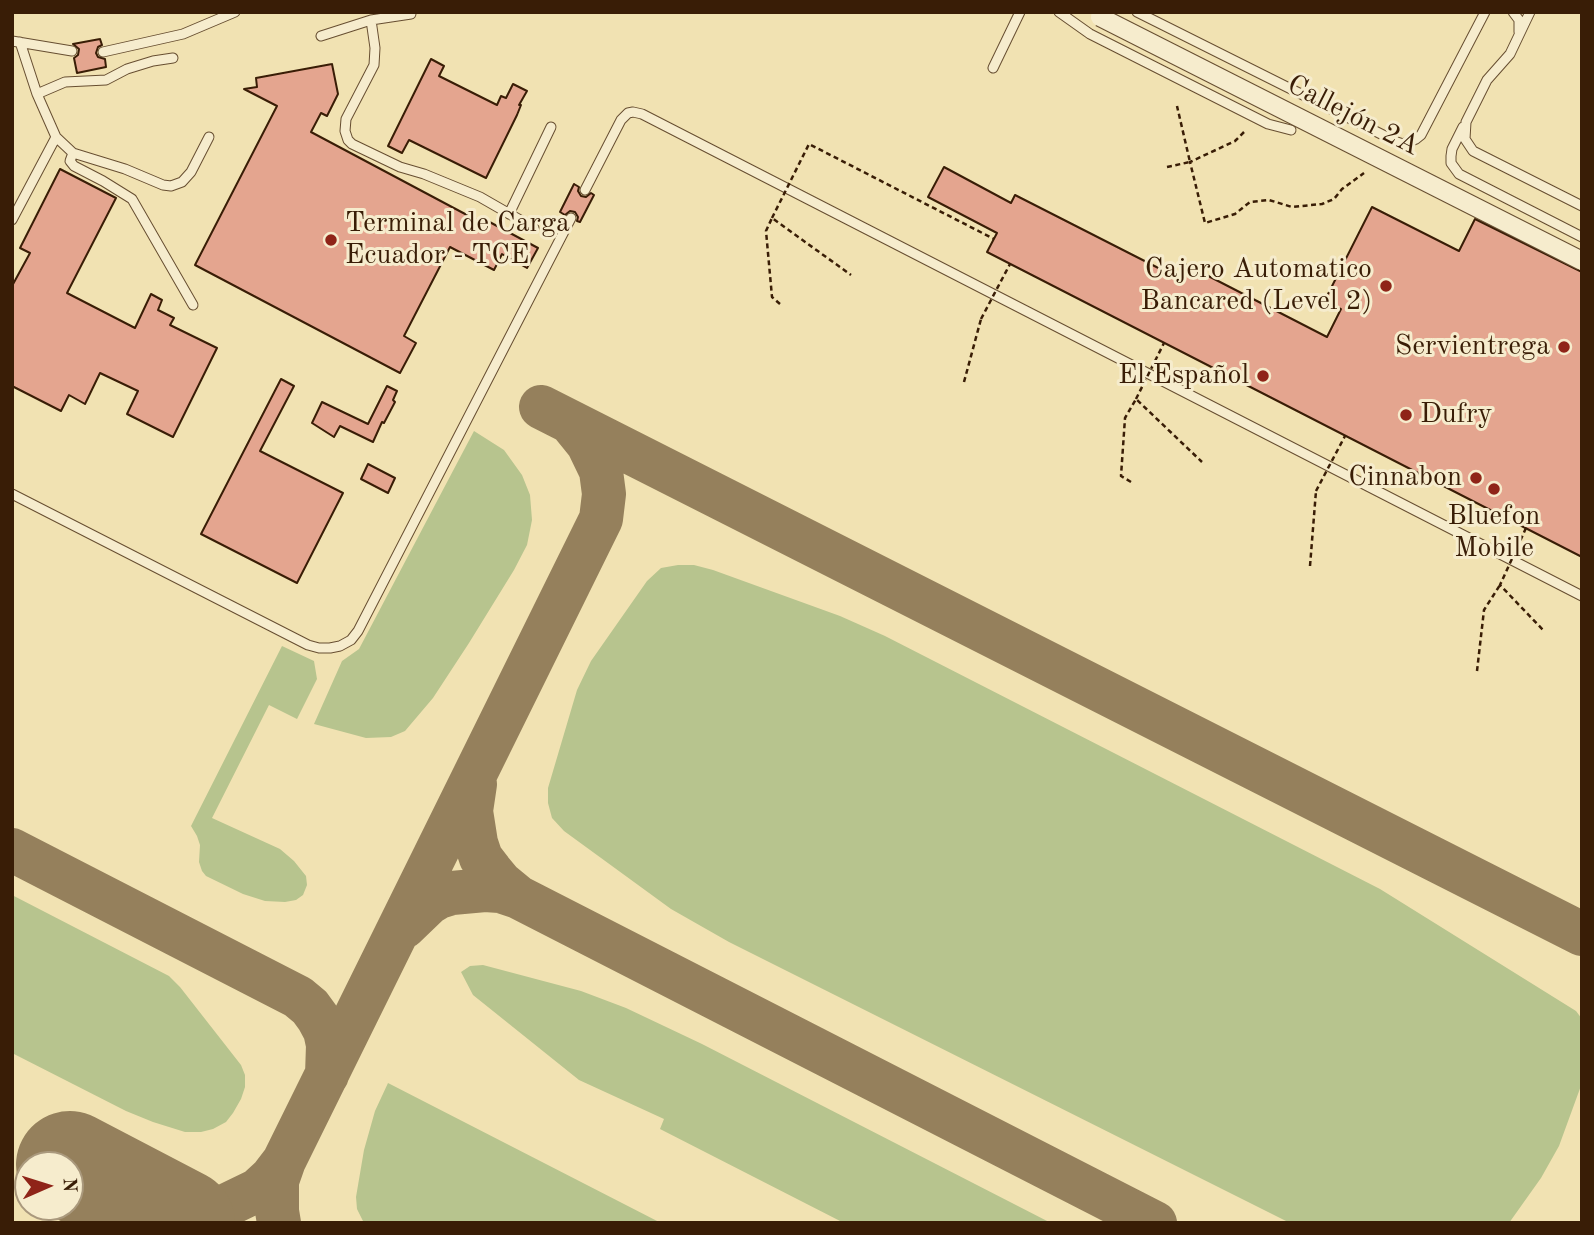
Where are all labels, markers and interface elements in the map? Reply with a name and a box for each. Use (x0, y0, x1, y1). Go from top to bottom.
street label: Callejón 2A (1281, 68, 1425, 164)
place label: Terminal de Carga Ecuador - TCE (345, 207, 570, 273)
marker: Terminal de Carga Ecuador - TCE (323, 232, 339, 248)
place label: Cajero Automatico Bancared (Level 2) (1140, 253, 1372, 319)
marker: Cajero Automatico Bancared (Level 2) (1378, 278, 1394, 294)
place label: Servientrega (1395, 330, 1550, 364)
marker: Servientrega (1556, 339, 1572, 355)
place label: El Español (1118, 359, 1249, 393)
marker: El Español (1255, 368, 1271, 384)
place label: Dufry (1420, 398, 1492, 432)
marker: Dufry (1398, 407, 1414, 423)
place label: Cinnabon (1348, 461, 1462, 495)
marker: Cinnabon (1468, 470, 1484, 486)
marker: Bluefon Mobile (1486, 481, 1502, 497)
place label: Bluefon Mobile (1448, 500, 1540, 566)
north arrow (14, 1151, 84, 1221)
text: N (59, 1177, 78, 1193)

